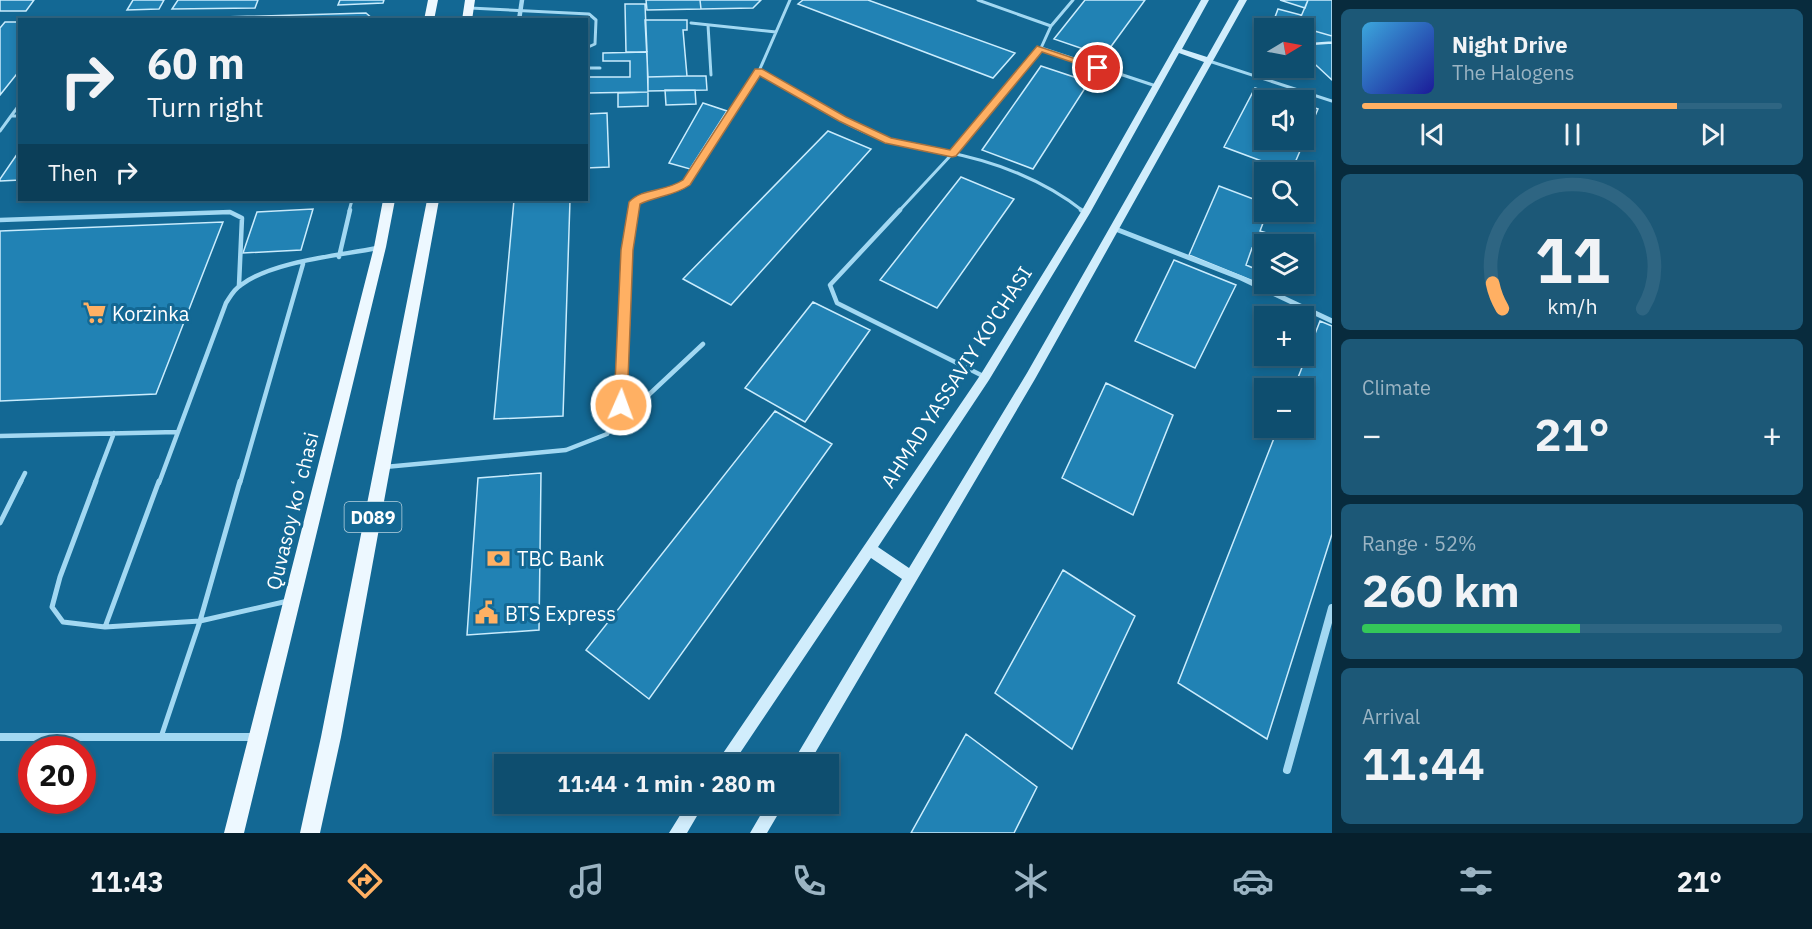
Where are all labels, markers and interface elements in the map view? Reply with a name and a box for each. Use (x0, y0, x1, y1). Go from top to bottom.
north arrow (1254, 18, 1314, 78)
map controls (1254, 18, 1314, 438)
text: Night Drive (1452, 30, 1568, 59)
text: 60 m (147, 36, 245, 91)
icon: right (48, 42, 126, 120)
pin (1072, 42, 1123, 93)
icon: arrive (1081, 51, 1114, 84)
text: The Halogens (1452, 59, 1574, 86)
text: Turn right (147, 89, 264, 124)
button: sound (1254, 90, 1314, 150)
icon: previous (1416, 118, 1449, 151)
icon: pause (1556, 118, 1589, 151)
icon: next (1696, 118, 1729, 151)
icon: right (110, 156, 143, 189)
text: Then (48, 158, 98, 187)
button: search (1254, 162, 1314, 222)
text: 11 (1535, 219, 1609, 300)
button: layers (1254, 234, 1314, 294)
street label: AHMAD YASSAVIY KO'CHASI (874, 261, 1038, 493)
text: km/h (1547, 292, 1597, 320)
supermarket icon: Korzinka (81, 300, 107, 326)
place label: Korzinka (112, 300, 190, 327)
button: + (1254, 306, 1314, 366)
position arrow (589, 373, 653, 437)
text: Climate (1362, 374, 1431, 401)
button: − (1254, 378, 1314, 438)
text: 21° (1534, 405, 1610, 463)
text: − (1362, 413, 1382, 456)
text: + (1762, 413, 1782, 456)
street label: Quvasoy koʻchasi (259, 429, 325, 593)
road number: D089 (344, 502, 401, 532)
text: Range · 52% (1362, 530, 1477, 557)
bank icon: TBC Bank (486, 545, 512, 571)
place label: TBC Bank (517, 545, 605, 572)
text: 260 km (1362, 561, 1520, 619)
public building icon: BTS Express (474, 600, 500, 626)
place label: BTS Express (505, 600, 616, 627)
text: Arrival (1362, 703, 1420, 730)
text: 11:44 (1362, 734, 1485, 792)
speed limit sign: 20 (18, 736, 96, 814)
text: 11:44 · 1 min · 280 m (557, 769, 776, 798)
icon: directions (344, 860, 386, 902)
icon: music (566, 860, 608, 902)
icon: phone (788, 860, 830, 902)
icon: climate (1010, 860, 1052, 902)
icon: car (1232, 860, 1274, 902)
icon: filters (1455, 860, 1497, 902)
text: 11:43 (90, 864, 164, 899)
text: 21° (1677, 864, 1722, 899)

